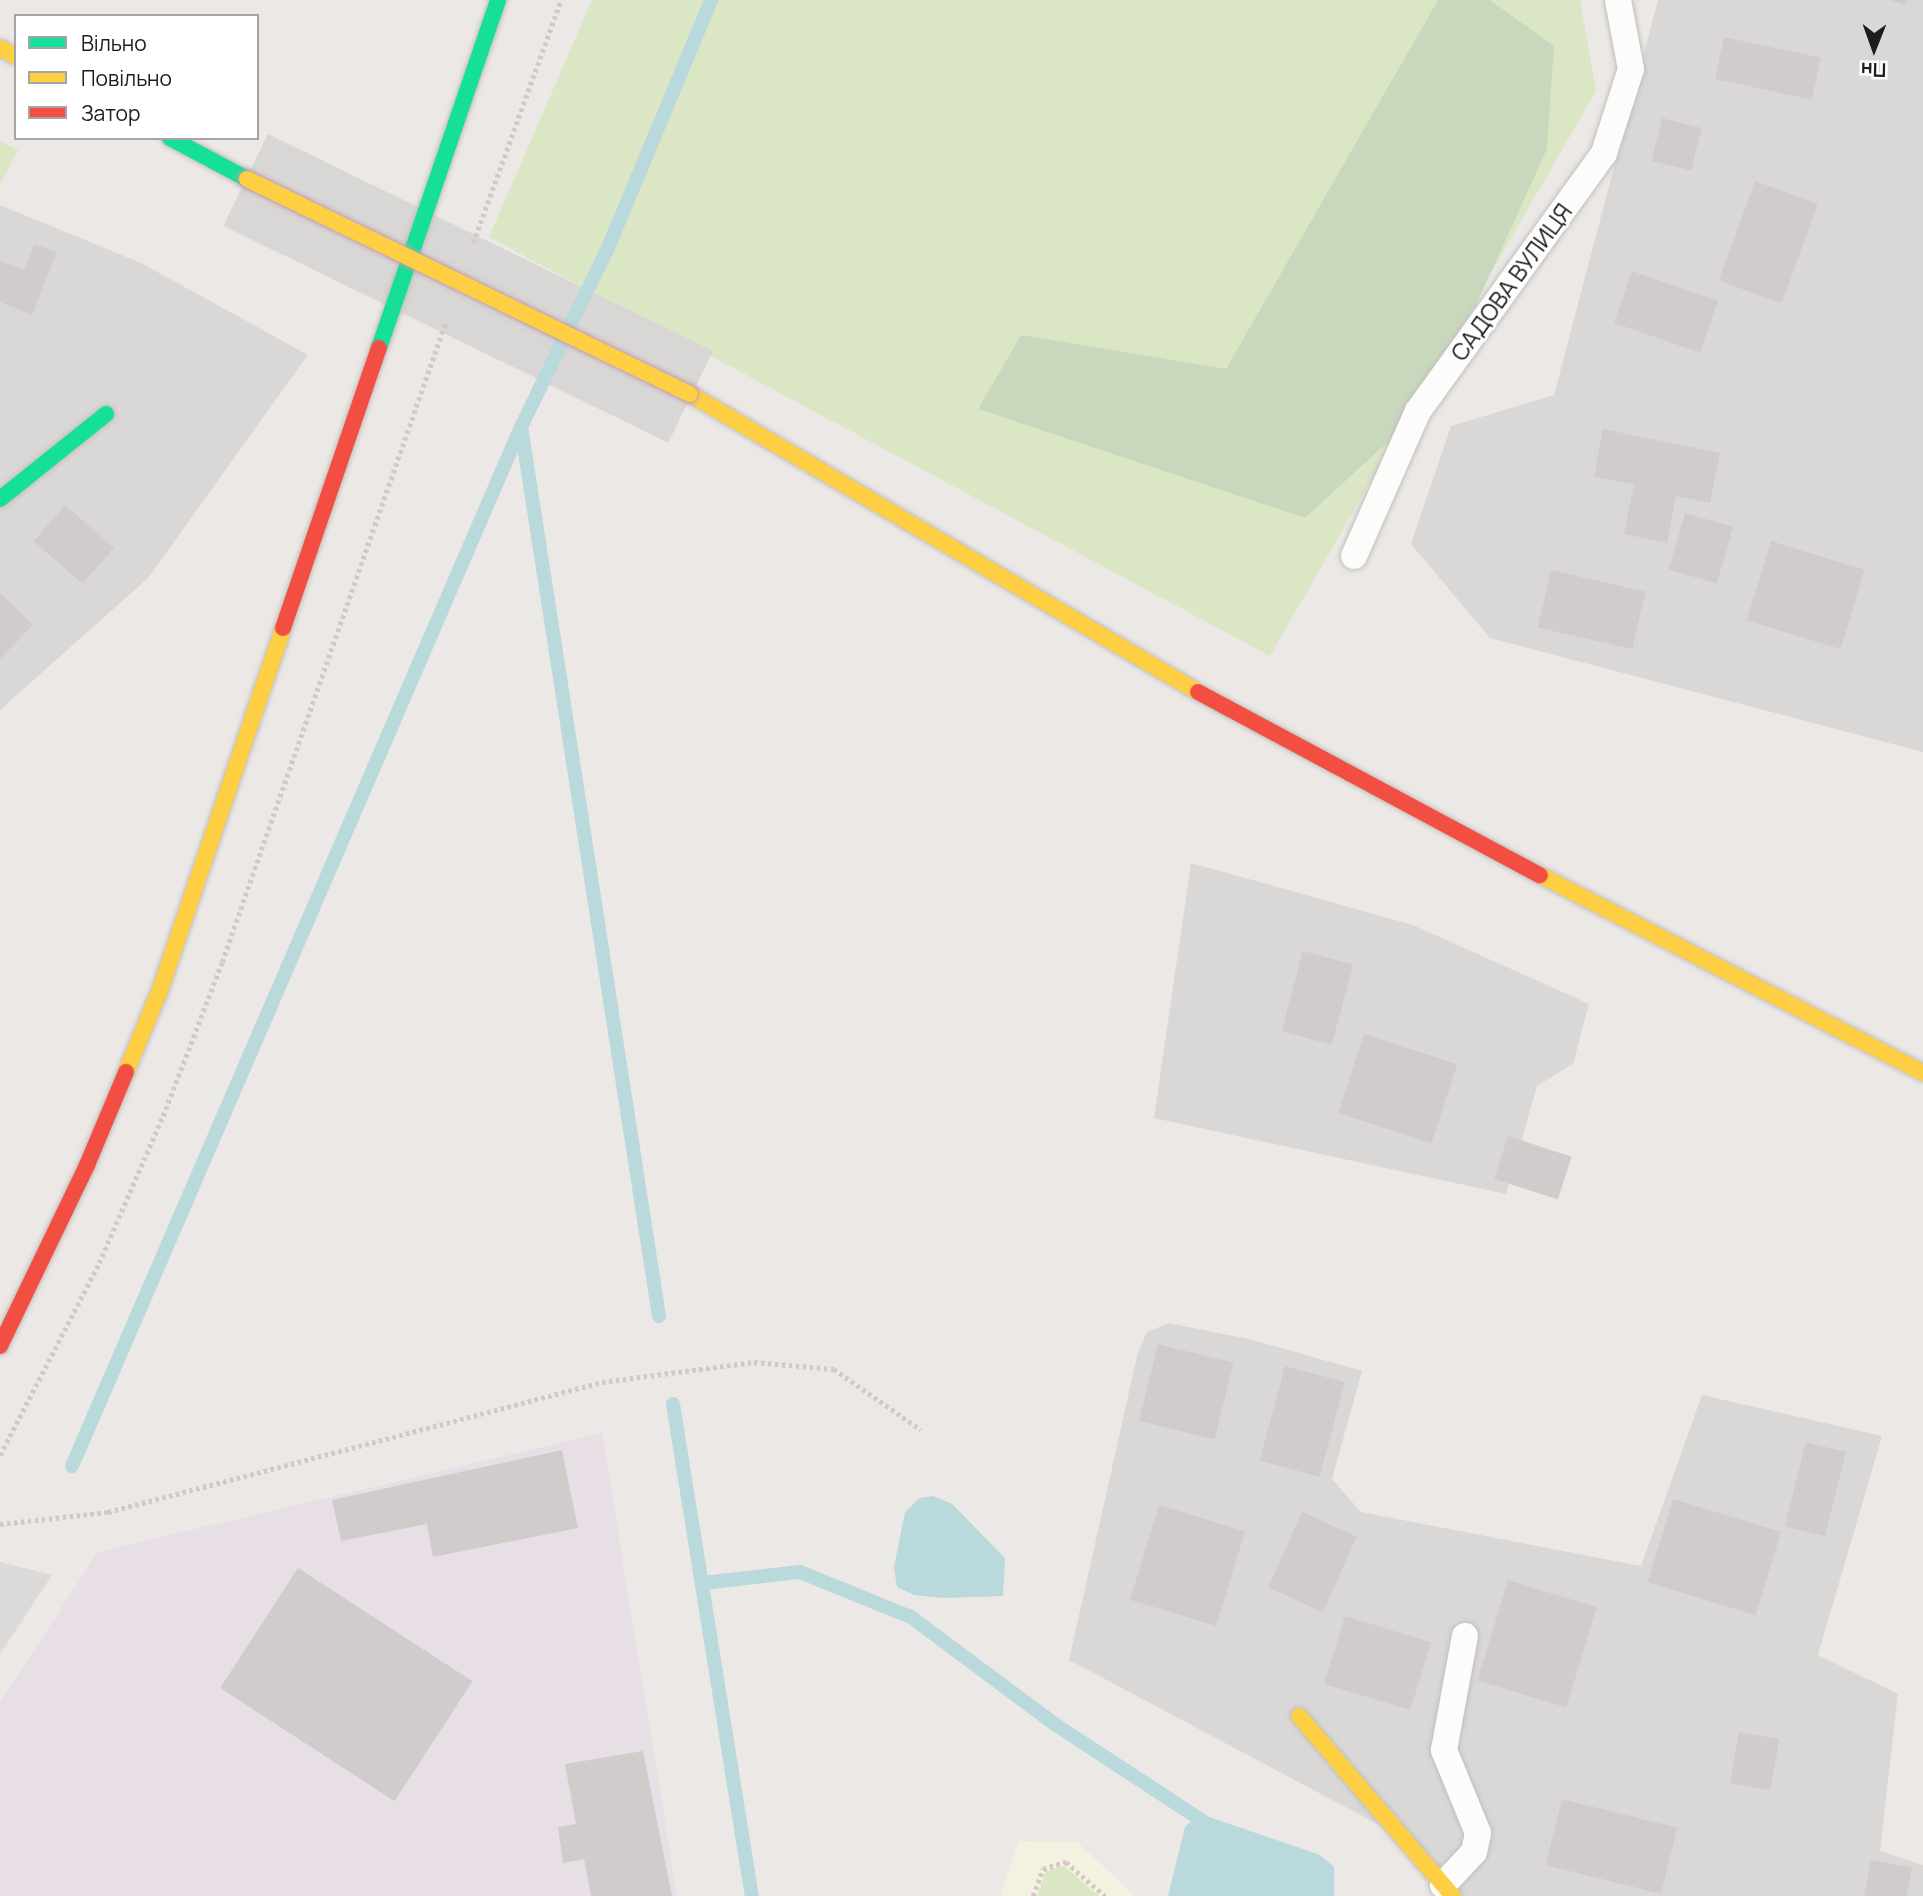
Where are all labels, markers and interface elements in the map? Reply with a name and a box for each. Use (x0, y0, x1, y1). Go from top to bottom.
legend (14, 14, 259, 140)
north arrow (1839, 14, 1909, 84)
text: Вільно (81, 29, 147, 57)
text: Пн (1861, 57, 1887, 83)
text: Повільно (81, 64, 172, 92)
text: Затор (81, 99, 140, 127)
street label: САДОВА ВУЛИЦЯ (1445, 198, 1577, 366)

